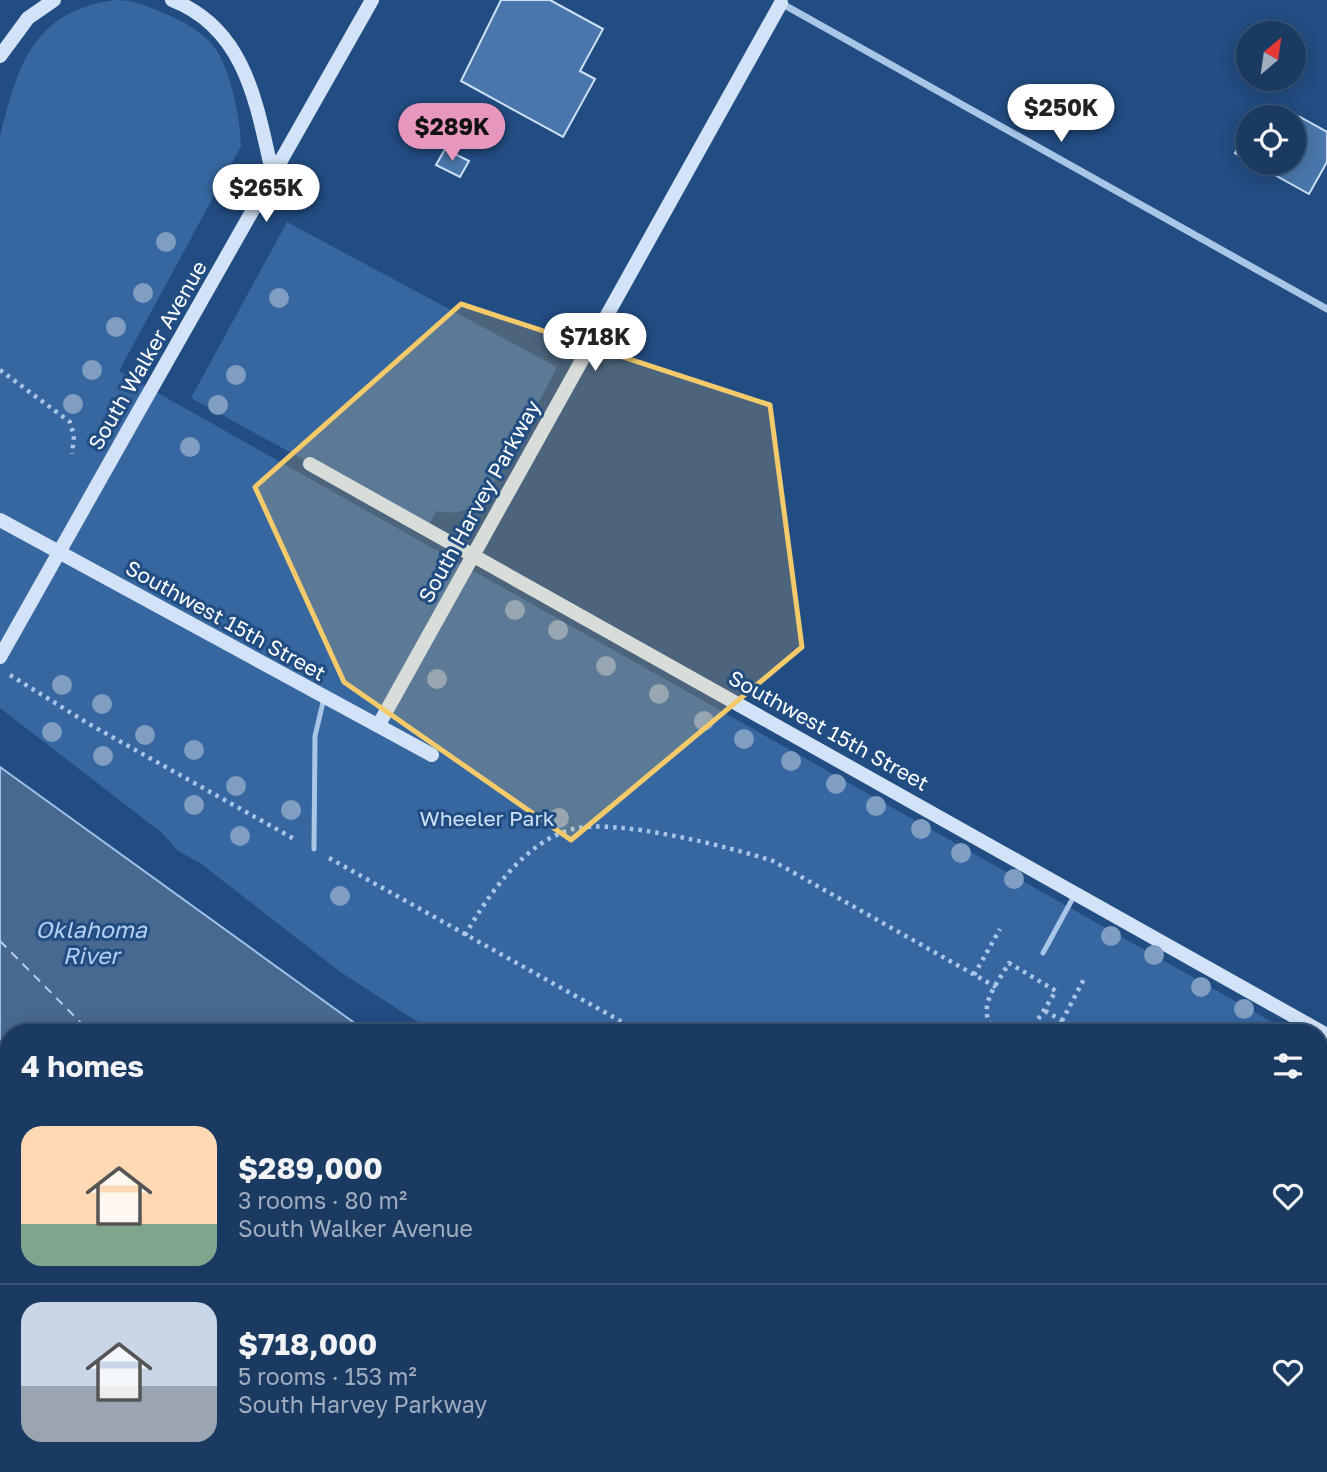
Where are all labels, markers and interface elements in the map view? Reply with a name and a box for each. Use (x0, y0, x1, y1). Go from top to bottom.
north arrow (1236, 21, 1306, 91)
map controls (1236, 21, 1306, 175)
pin: $250K (1012, 85, 1110, 144)
text: $250K (1023, 93, 1099, 121)
pin: $289K (403, 104, 501, 163)
button: locate (1236, 105, 1306, 175)
text: $289K (414, 112, 490, 140)
pin: $265K (217, 164, 315, 224)
text: $265K (229, 173, 303, 201)
street label: South Walker Avenue (82, 256, 212, 454)
pin: $718K (546, 314, 644, 373)
text: $718K (559, 322, 631, 350)
street label: South Harvey Parkway (412, 395, 546, 607)
street label: Southwest 15th Street (121, 554, 331, 686)
street label: Southwest 15th Street (724, 664, 934, 796)
park label: Wheeler Park (419, 805, 555, 831)
water label: Oklahoma River (35, 915, 148, 969)
icon: filters (1269, 1047, 1307, 1085)
text: 4 homes (21, 1048, 144, 1084)
text: $289,000 (238, 1150, 383, 1186)
icon: home (77, 1154, 161, 1238)
icon: heart (1269, 1177, 1307, 1215)
text: 3 rooms · 80 m² (238, 1186, 407, 1214)
text: South Walker Avenue (238, 1214, 473, 1242)
text: $718,000 (238, 1326, 377, 1362)
icon: home (77, 1330, 161, 1414)
icon: heart (1269, 1353, 1307, 1391)
text: 5 rooms · 153 m² (238, 1362, 417, 1390)
text: South Harvey Parkway (238, 1390, 487, 1418)

